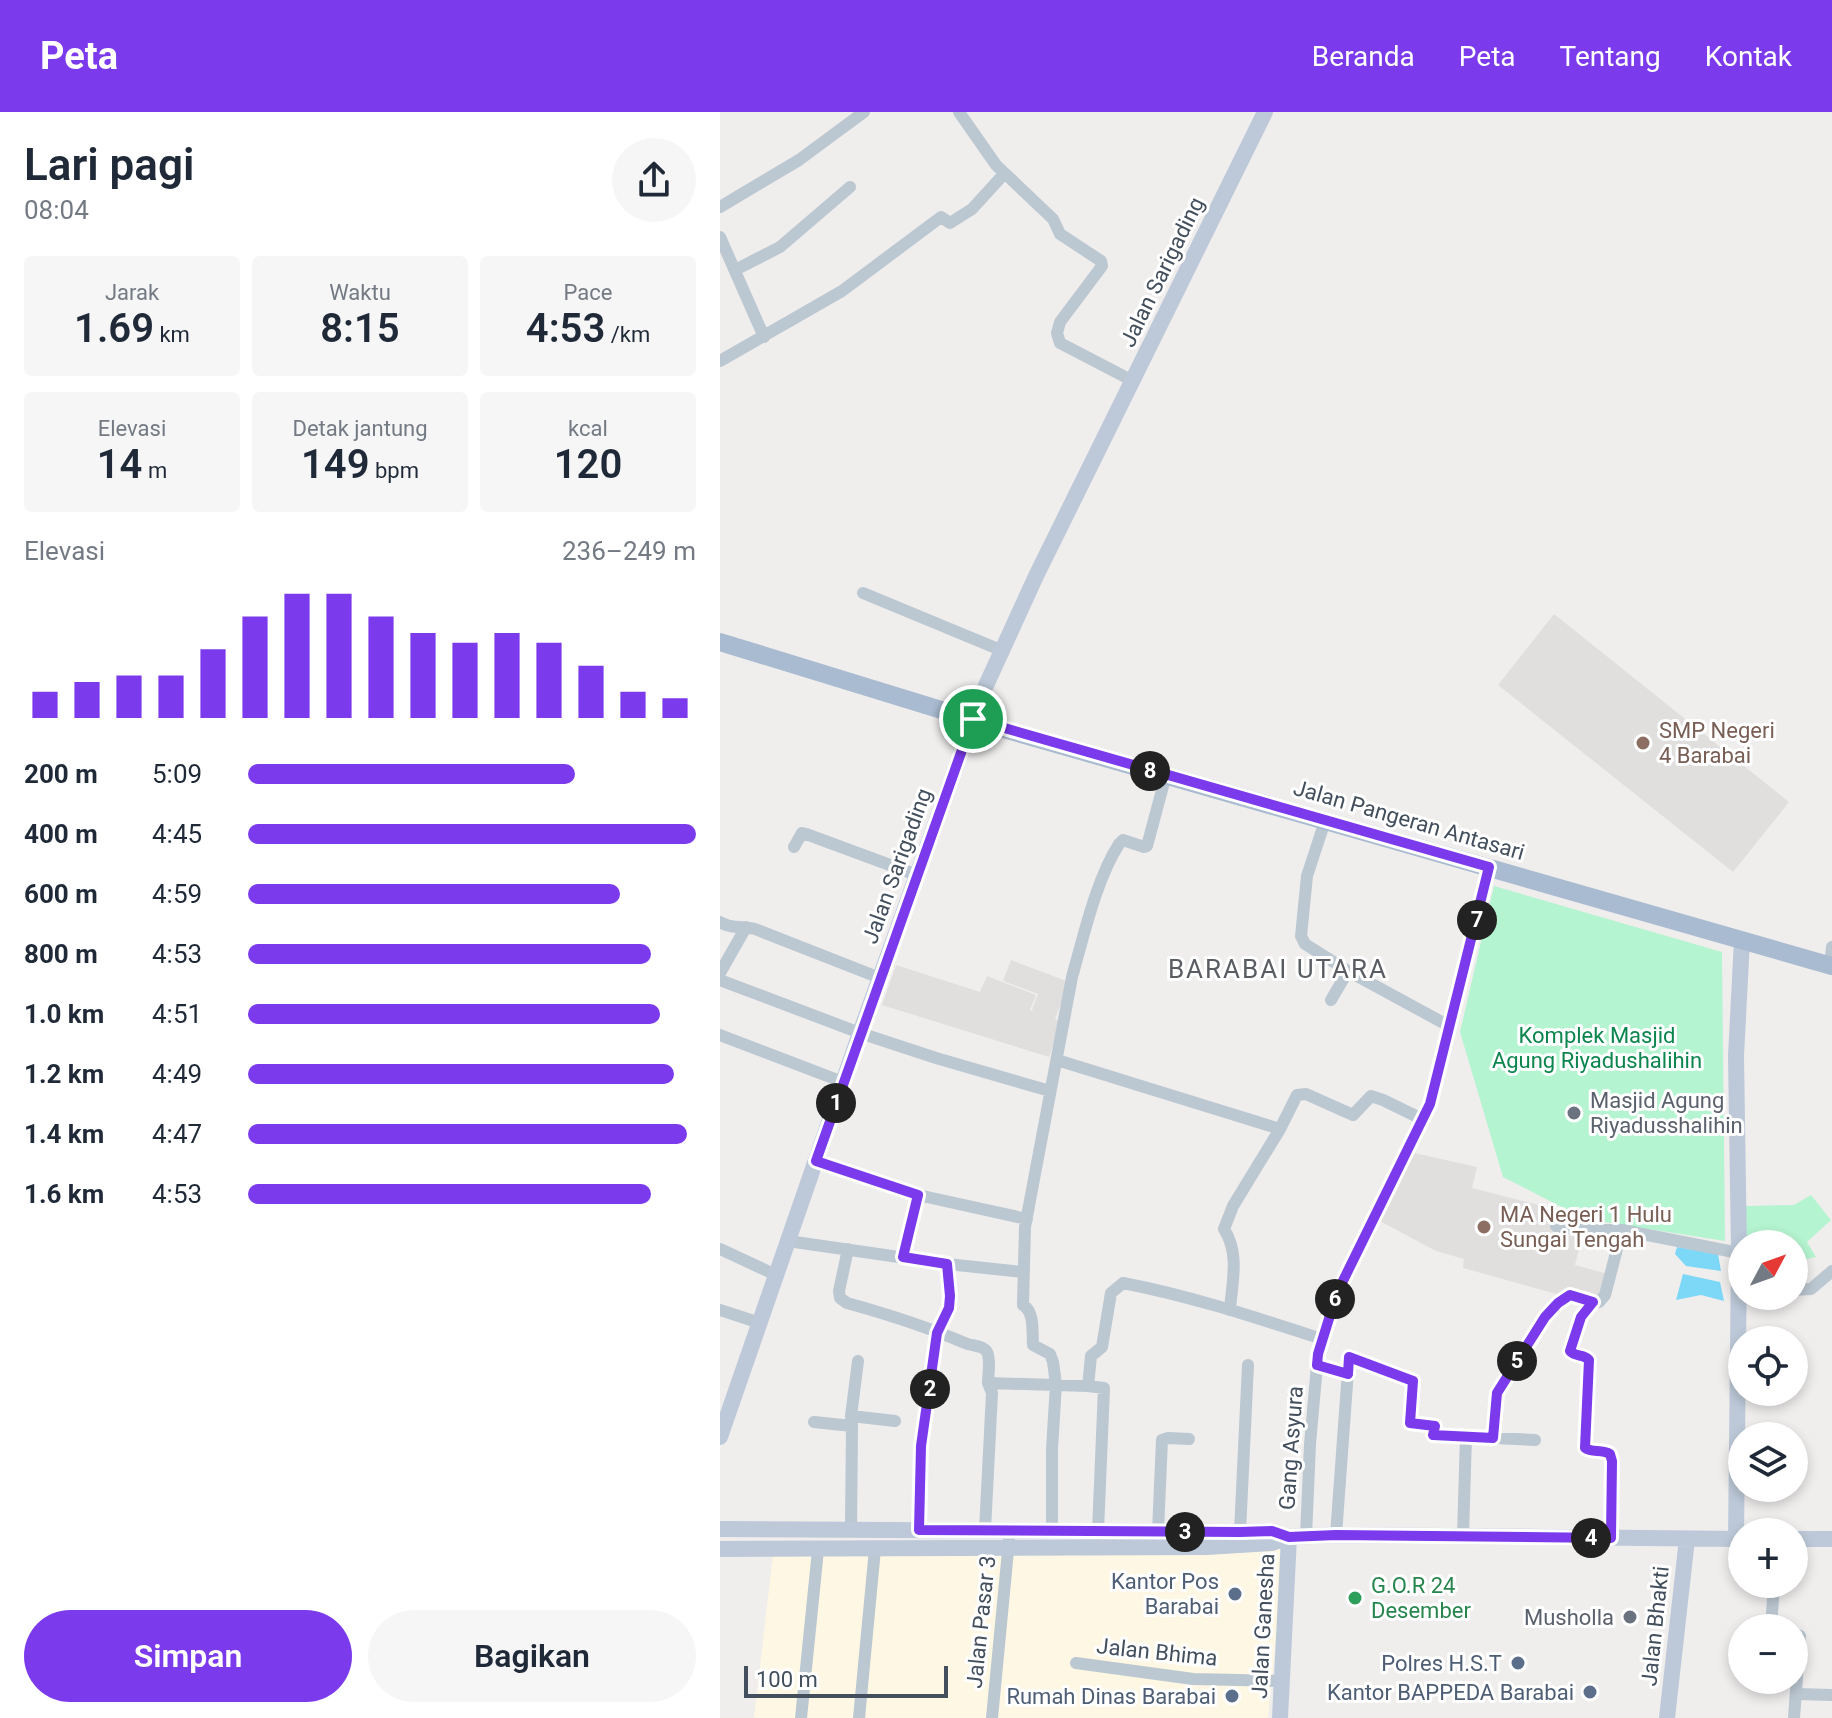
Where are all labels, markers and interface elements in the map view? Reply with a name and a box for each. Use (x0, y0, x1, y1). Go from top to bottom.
text: Peta (40, 34, 118, 78)
text: Beranda (1312, 40, 1415, 73)
text: Peta (1459, 40, 1516, 73)
text: Tentang (1560, 40, 1661, 73)
text: Kontak (1705, 40, 1792, 73)
button: share (612, 138, 696, 222)
text: Lari pagi (24, 139, 194, 191)
street label: Jalan Sarigading (1115, 193, 1209, 351)
text: 08:04 (24, 195, 89, 225)
text: Jarak (105, 280, 159, 305)
text: Waktu (329, 280, 391, 305)
text: Pace (564, 280, 612, 305)
text: 1.69 (74, 305, 154, 352)
text: 8:15 (320, 305, 400, 352)
text: 4:53 (526, 305, 605, 352)
text: km (154, 322, 190, 347)
text: /km (605, 322, 650, 347)
text: Elevasi (98, 416, 166, 441)
text: Detak jantung (292, 416, 428, 441)
text: kcal (568, 416, 608, 441)
text: 14 (97, 441, 142, 488)
text: 149 (301, 441, 370, 488)
text: 120 (554, 441, 622, 488)
text: m (142, 458, 167, 483)
text: bpm (370, 458, 419, 483)
text: Elevasi (24, 536, 105, 566)
text: 236–249 m (562, 536, 696, 566)
pin (939, 685, 1007, 753)
icon: arrive (951, 697, 995, 741)
place label: SMP Negeri 4 Barabai (1659, 718, 1775, 768)
marker: SMP Negeri 4 Barabai (1634, 734, 1652, 752)
pin: 8 (1130, 751, 1170, 791)
text: 8 (1144, 758, 1156, 783)
text: 200 m (24, 759, 98, 789)
text: 5:09 (152, 759, 202, 789)
street label: Jalan Pangeran Antasari (1291, 775, 1527, 865)
street label: Jalan Sarigading (857, 785, 937, 947)
text: 400 m (24, 819, 98, 849)
text: 4:45 (152, 819, 202, 849)
text: 600 m (24, 879, 98, 909)
text: 4:59 (152, 879, 202, 909)
pin: 7 (1457, 900, 1497, 940)
text: 7 (1471, 907, 1483, 932)
text: 800 m (24, 939, 98, 969)
text: 4:53 (152, 939, 202, 969)
district label: BARABAI UTARA (1168, 954, 1388, 984)
text: 1.0 km (24, 999, 104, 1029)
text: 4:51 (152, 999, 202, 1029)
park label: Komplek Masjid Agung Riyadushalihin (1492, 1023, 1702, 1073)
text: 1.2 km (24, 1059, 104, 1089)
text: 4:49 (152, 1059, 202, 1089)
pin: 1 (816, 1083, 856, 1123)
place label: Masjid Agung Riyadusshalihin (1590, 1088, 1743, 1138)
text: 1 (830, 1090, 842, 1115)
marker: Masjid Agung Riyadusshalihin (1565, 1104, 1583, 1122)
text: 1.4 km (24, 1119, 104, 1149)
text: 4:47 (152, 1119, 202, 1149)
text: 1.6 km (24, 1179, 104, 1209)
text: 4:53 (152, 1179, 202, 1209)
place label: MA Negeri 1 Hulu Sungai Tengah (1500, 1202, 1672, 1252)
marker: MA Negeri 1 Hulu Sungai Tengah (1475, 1218, 1493, 1236)
north arrow (1728, 1230, 1808, 1310)
map controls (1728, 1230, 1808, 1694)
pin: 6 (1315, 1279, 1355, 1319)
text: 6 (1329, 1286, 1341, 1311)
button: locate (1728, 1326, 1808, 1406)
pin: 5 (1497, 1341, 1537, 1381)
text: 5 (1511, 1348, 1523, 1373)
pin: 2 (910, 1369, 950, 1409)
text: 2 (924, 1376, 936, 1401)
street label: Gang Asyura (1274, 1385, 1308, 1511)
button: layers (1728, 1422, 1808, 1502)
pin: 3 (1165, 1512, 1205, 1552)
pin: 4 (1571, 1518, 1611, 1558)
button: + (1728, 1518, 1808, 1598)
text: 3 (1179, 1519, 1191, 1544)
text: 4 (1585, 1525, 1597, 1550)
street label: Jalan Ganesha (1247, 1553, 1279, 1699)
street label: Jalan Pasar 3 (962, 1554, 1000, 1690)
street label: Jalan Bhakti (1636, 1565, 1674, 1687)
place label: Kantor Pos Barabai (1111, 1569, 1219, 1619)
place label: G.O.R 24 Desember (1371, 1573, 1471, 1623)
marker: Kantor Pos Barabai (1226, 1585, 1244, 1603)
marker: G.O.R 24 Desember (1346, 1589, 1364, 1607)
place label: Musholla (1524, 1605, 1614, 1630)
marker: Musholla (1621, 1608, 1639, 1626)
button: Simpan (24, 1610, 352, 1702)
button: Bagikan (368, 1610, 696, 1702)
button: − (1728, 1614, 1808, 1694)
street label: Jalan Bhima (1095, 1633, 1219, 1671)
place label: Polres H.S.T (1381, 1651, 1502, 1676)
marker: Polres H.S.T (1509, 1654, 1527, 1672)
scale bar (744, 1662, 948, 1698)
text: 100 m (756, 1667, 818, 1692)
place label: Kantor BAPPEDA Barabai (1327, 1680, 1574, 1705)
marker: Kantor BAPPEDA Barabai (1581, 1683, 1599, 1701)
place label: Rumah Dinas Barabai (1006, 1684, 1216, 1709)
marker: Rumah Dinas Barabai (1223, 1687, 1241, 1705)

